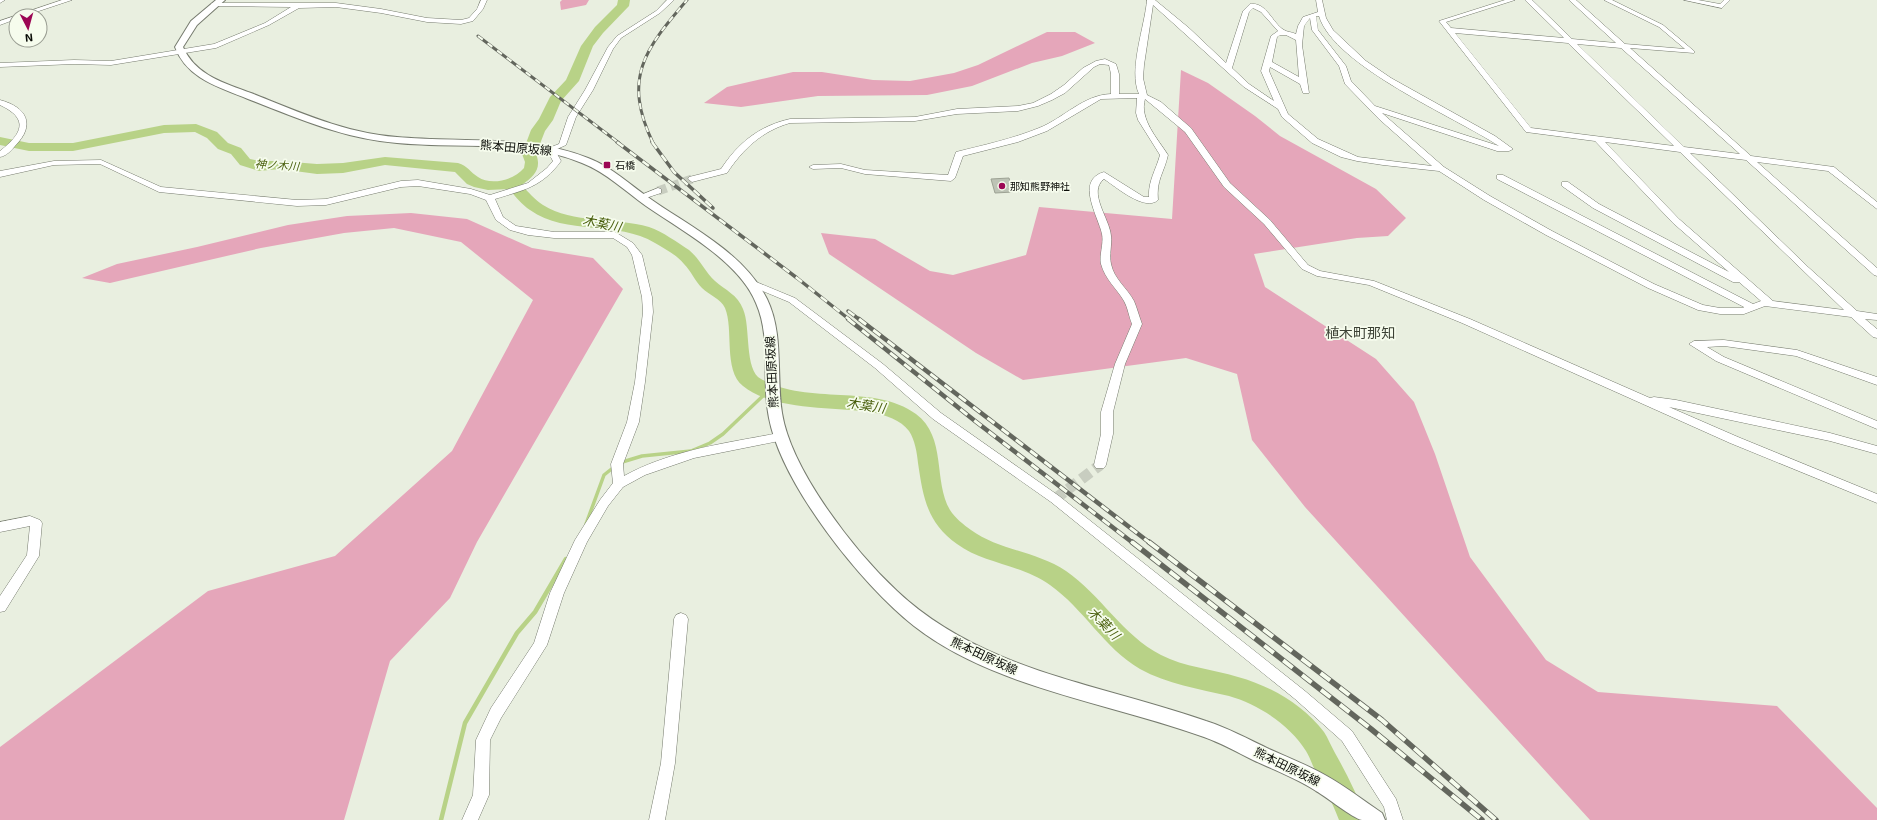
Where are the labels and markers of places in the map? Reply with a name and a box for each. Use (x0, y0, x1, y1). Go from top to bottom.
place label: 石橋 (615, 159, 635, 171)
marker: 石橋 (602, 160, 612, 170)
place label: 那知熊野神社 (1010, 180, 1070, 192)
marker: 那知熊野神社 (997, 181, 1007, 191)

